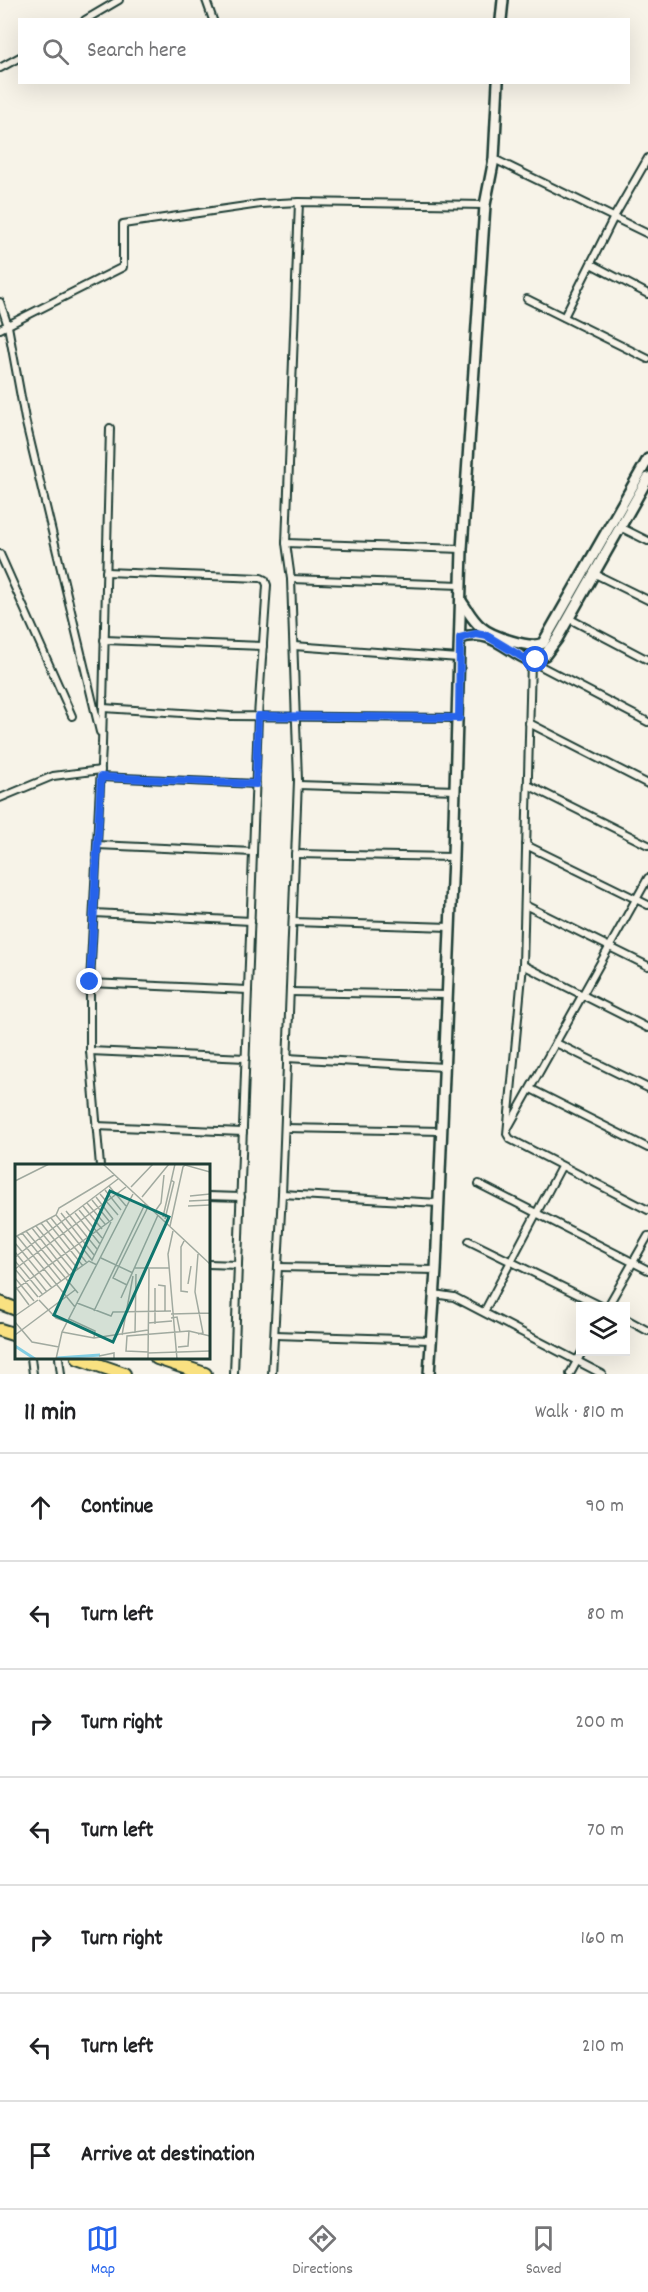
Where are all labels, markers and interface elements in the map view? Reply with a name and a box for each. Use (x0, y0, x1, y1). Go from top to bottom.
search box (18, 18, 630, 84)
icon: search (39, 35, 72, 68)
text: Search here (87, 36, 186, 67)
route start (522, 646, 548, 672)
route end (76, 968, 102, 994)
inset map (15, 1164, 210, 1359)
map controls (576, 1302, 630, 1356)
button: layers (576, 1302, 630, 1356)
text: 11 min (24, 1395, 76, 1432)
text: Walk · 810 m (535, 1399, 624, 1427)
icon: ahead (24, 1491, 57, 1524)
text: Continue (81, 1492, 153, 1523)
text: 90 m (586, 1493, 624, 1521)
icon: left (24, 1599, 57, 1632)
text: Turn left (81, 1600, 153, 1631)
text: 80 m (587, 1601, 624, 1629)
icon: right (24, 1707, 57, 1740)
text: Turn right (81, 1708, 163, 1739)
text: 200 m (575, 1709, 624, 1737)
icon: left (24, 1815, 57, 1848)
text: Turn left (81, 1816, 153, 1847)
text: 70 m (587, 1817, 624, 1845)
icon: right (24, 1923, 57, 1956)
text: Turn right (81, 1924, 163, 1955)
text: 160 m (581, 1925, 624, 1953)
icon: left (24, 2031, 57, 2064)
text: Turn left (81, 2032, 153, 2063)
text: 210 m (582, 2033, 624, 2061)
icon: arrive (24, 2139, 57, 2172)
text: Arrive at destination (81, 2140, 255, 2171)
tab: Map (86, 2222, 119, 2281)
tab: Directions (292, 2222, 353, 2281)
tab: Saved (526, 2222, 562, 2281)

